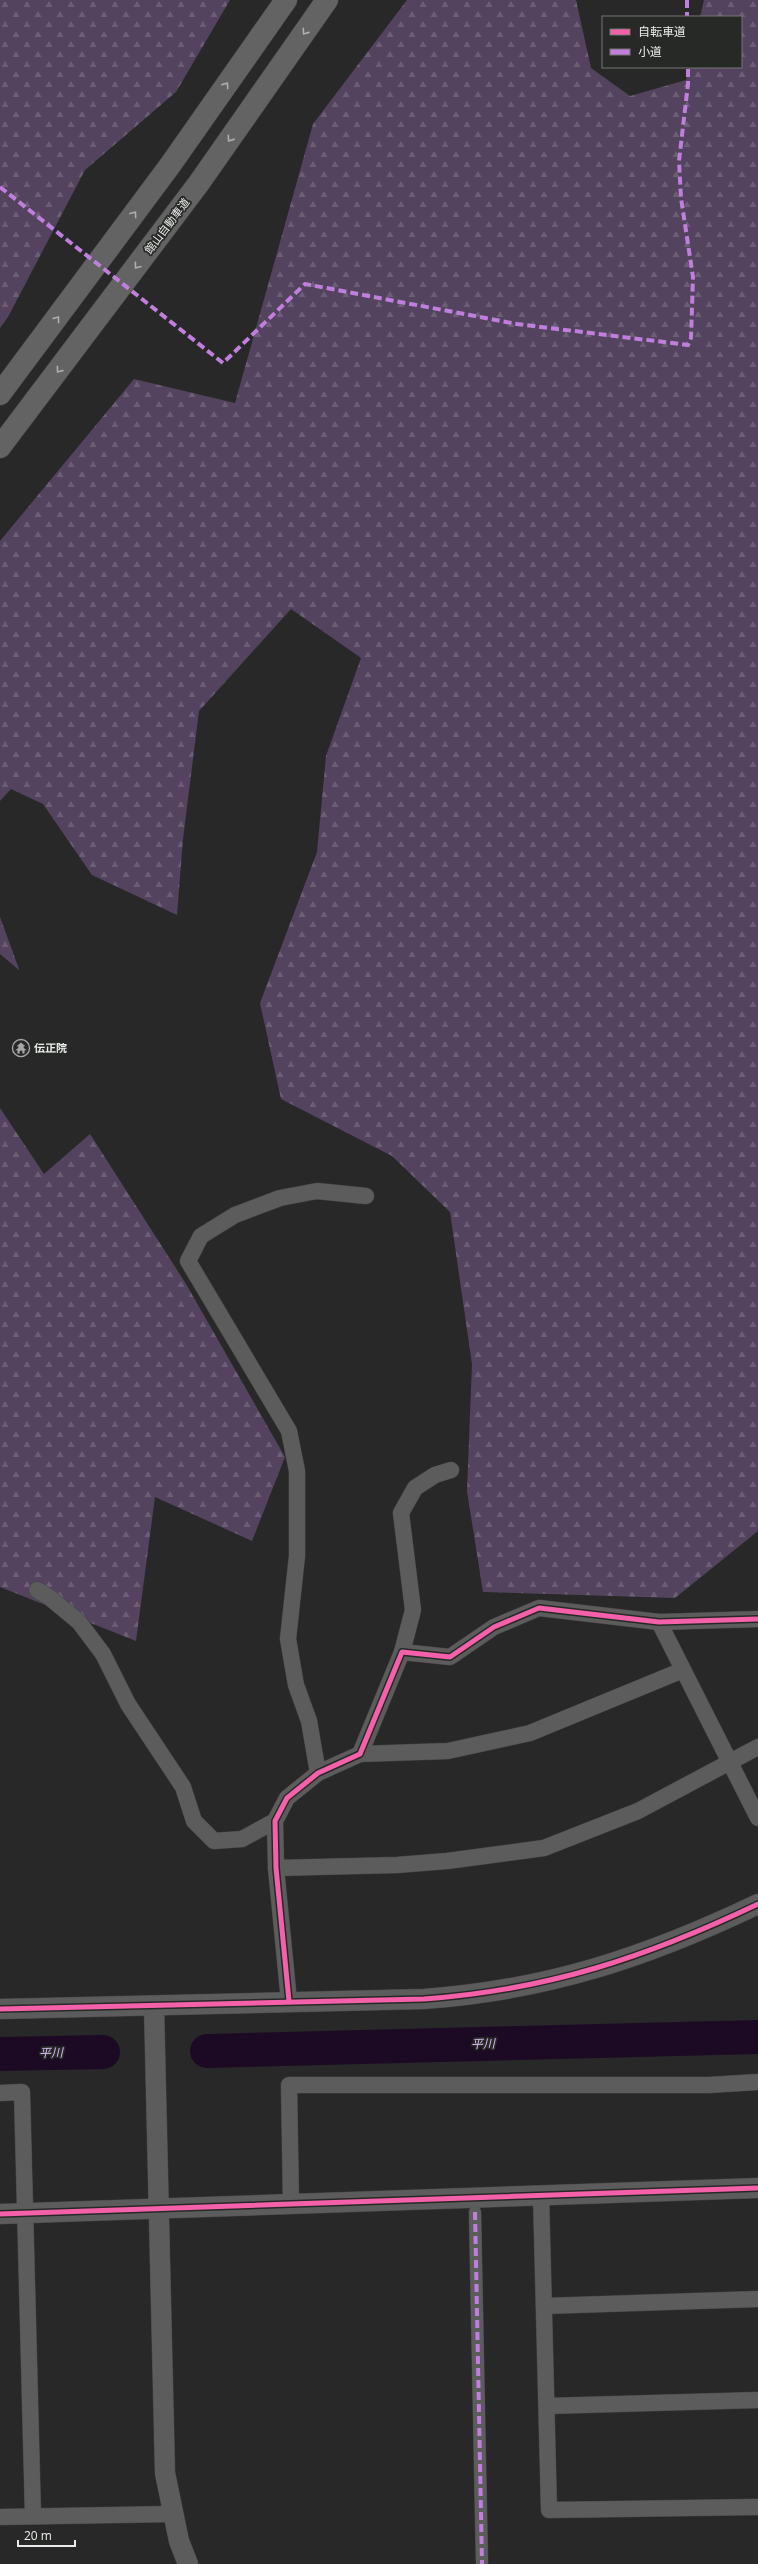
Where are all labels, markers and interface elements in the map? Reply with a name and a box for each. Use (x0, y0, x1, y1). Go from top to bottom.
legend (602, 16, 742, 68)
text: 自転車道 (638, 23, 686, 40)
one-way arrow (303, 28, 310, 35)
text: 小道 (638, 43, 662, 60)
one-way arrow (221, 82, 229, 89)
one-way arrow (228, 134, 235, 141)
street label: 館山自動車道 (141, 195, 192, 257)
one-way arrow (129, 211, 136, 218)
one-way arrow (135, 262, 142, 269)
one-way arrow (53, 316, 60, 323)
one-way arrow (57, 366, 64, 373)
temple icon: 伝正院 (11, 1038, 31, 1058)
place label: 伝正院 (34, 1040, 67, 1055)
water label: 平川 (471, 2035, 497, 2052)
water label: 平川 (39, 2044, 65, 2061)
scale bar (18, 2522, 75, 2548)
text: 20 m (24, 2527, 52, 2544)

